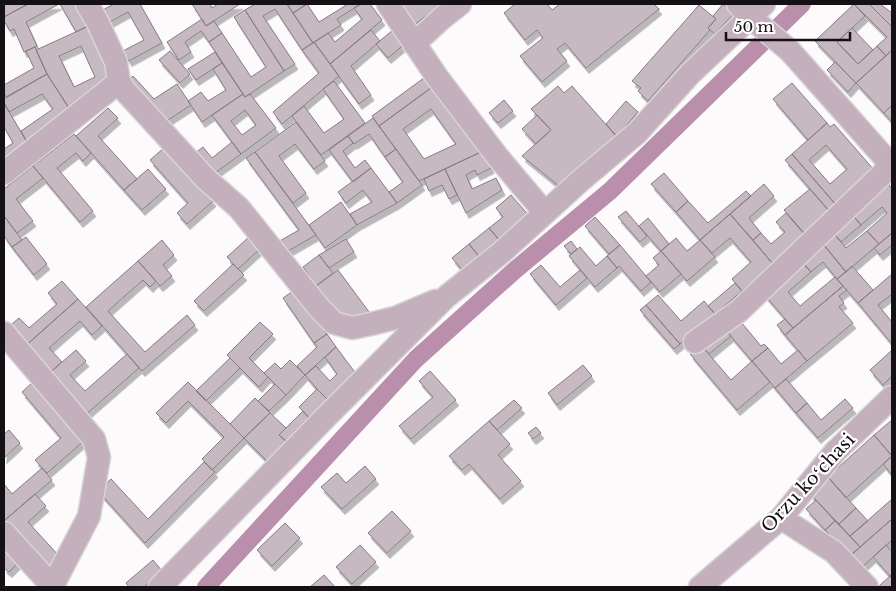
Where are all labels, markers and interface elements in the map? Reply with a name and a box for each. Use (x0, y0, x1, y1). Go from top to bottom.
scale bar (726, 10, 850, 42)
text: 50 m (734, 17, 774, 36)
street label: Orzu koʻchasi (757, 429, 859, 537)

